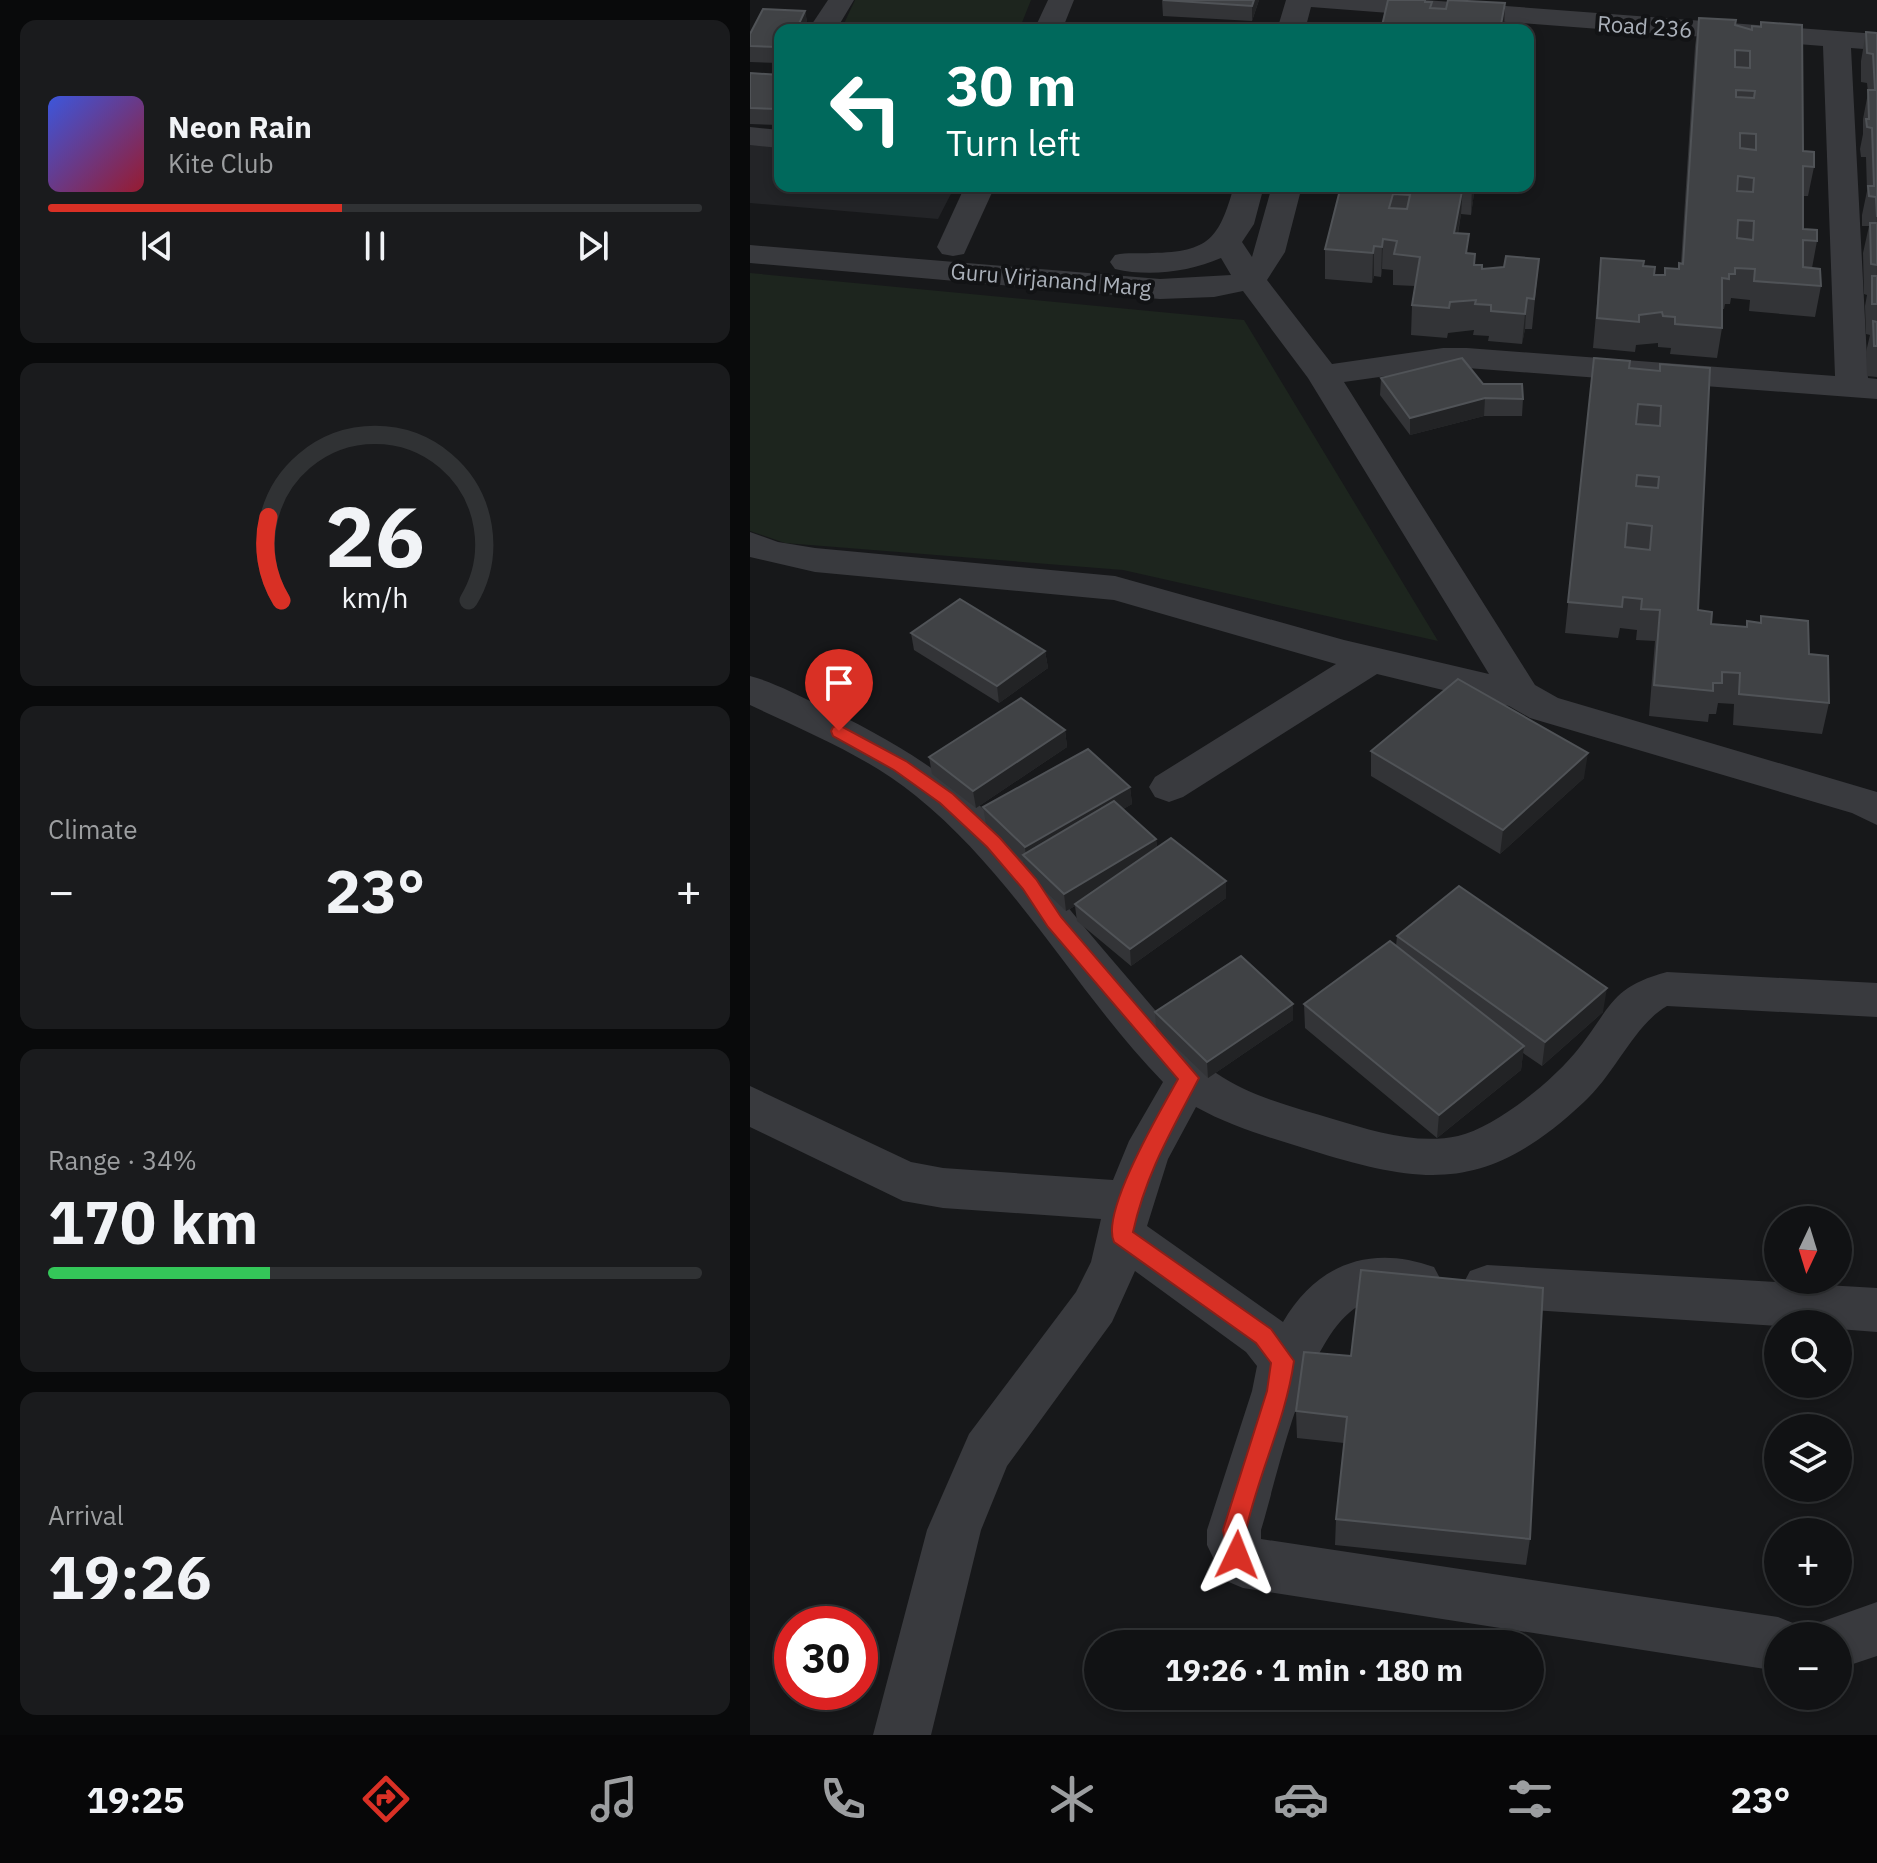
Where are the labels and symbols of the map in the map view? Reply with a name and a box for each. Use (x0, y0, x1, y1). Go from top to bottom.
street label: Road 236 (1596, 8, 1694, 44)
street label: Guru Virjanand Marg (949, 256, 1153, 302)
pin (805, 649, 873, 731)
north arrow (1764, 1206, 1852, 1294)
position arrow (1195, 1513, 1279, 1597)
speed limit sign: 30 (774, 1606, 878, 1710)

